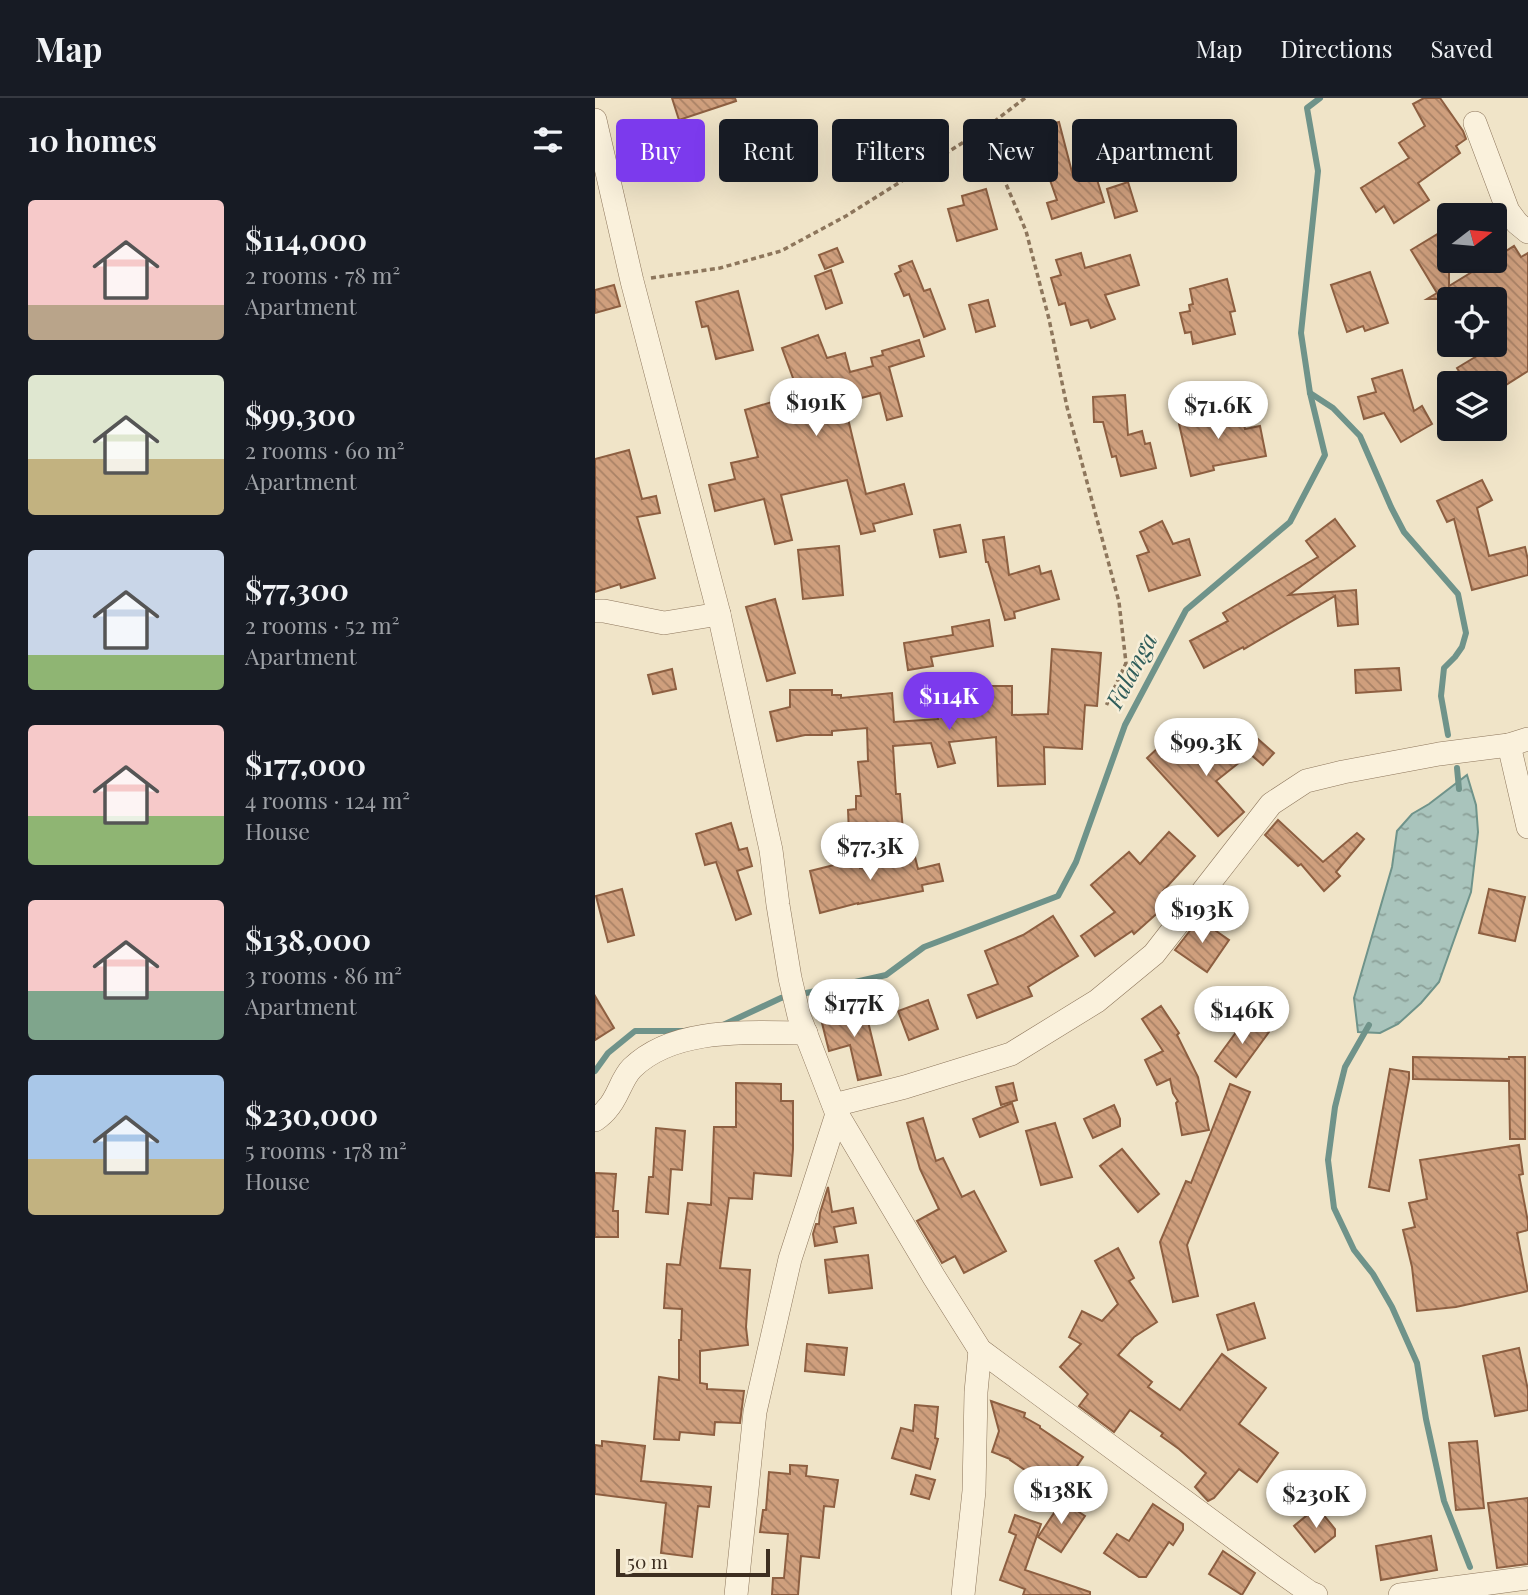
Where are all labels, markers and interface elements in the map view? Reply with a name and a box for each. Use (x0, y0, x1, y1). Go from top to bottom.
text: Map (35, 26, 102, 70)
text: Map (1196, 32, 1242, 64)
text: Directions (1280, 32, 1393, 64)
text: Saved (1431, 32, 1493, 64)
chip: Buy (616, 119, 705, 182)
chip: Rent (719, 119, 818, 182)
chip: Filters (832, 119, 949, 182)
chip: New (963, 119, 1058, 182)
chip: Apartment (1072, 119, 1237, 182)
text: 10 homes (28, 120, 157, 160)
icon: filters (529, 121, 567, 159)
north arrow (1437, 203, 1507, 273)
map controls (1437, 203, 1507, 441)
text: $114,000 (245, 219, 367, 259)
icon: home (84, 228, 168, 312)
text: 2 rooms · 78 m² (245, 259, 400, 290)
button: locate (1437, 287, 1507, 357)
text: Apartment (245, 290, 357, 321)
button: layers (1437, 371, 1507, 441)
pin: $191K (767, 378, 865, 438)
pin: $71.6K (1161, 382, 1275, 441)
text: $191K (786, 385, 846, 416)
text: $71.6K (1184, 388, 1252, 419)
text: $99,300 (245, 394, 356, 434)
icon: home (84, 403, 168, 487)
text: 2 rooms · 60 m² (245, 434, 405, 465)
text: Apartment (245, 465, 357, 496)
text: $77,300 (245, 569, 349, 609)
icon: home (84, 578, 168, 662)
text: 2 rooms · 52 m² (245, 609, 399, 640)
water label: Falanga (1096, 627, 1164, 714)
text: Apartment (245, 640, 357, 671)
pin: $114K (900, 672, 998, 732)
text: $114K (919, 679, 979, 710)
pin: $99.3K (1149, 718, 1263, 778)
text: $99.3K (1170, 725, 1242, 756)
text: $177,000 (245, 744, 366, 784)
icon: home (84, 753, 168, 837)
text: 4 rooms · 124 m² (245, 784, 410, 815)
text: House (245, 815, 310, 846)
pin: $77.3K (813, 822, 927, 882)
text: $77.3K (837, 829, 903, 860)
pin: $193K (1153, 886, 1251, 945)
text: $193K (1171, 892, 1233, 923)
text: $138,000 (245, 919, 371, 959)
icon: home (84, 928, 168, 1012)
text: 3 rooms · 86 m² (245, 959, 402, 990)
pin: $177K (805, 979, 903, 1039)
text: $177K (824, 986, 884, 1017)
pin: $146K (1193, 986, 1291, 1046)
text: Apartment (245, 990, 357, 1021)
text: $146K (1210, 993, 1274, 1024)
text: $230,000 (245, 1094, 378, 1134)
icon: home (84, 1103, 168, 1187)
text: 5 rooms · 178 m² (245, 1134, 407, 1165)
text: House (245, 1165, 310, 1196)
pin: $138K (1012, 1466, 1110, 1526)
pin: $230K (1267, 1470, 1365, 1530)
text: $138K (1030, 1473, 1092, 1504)
text: $230K (1282, 1477, 1350, 1508)
scale bar (616, 1546, 770, 1578)
text: 50 m (627, 1548, 668, 1574)

